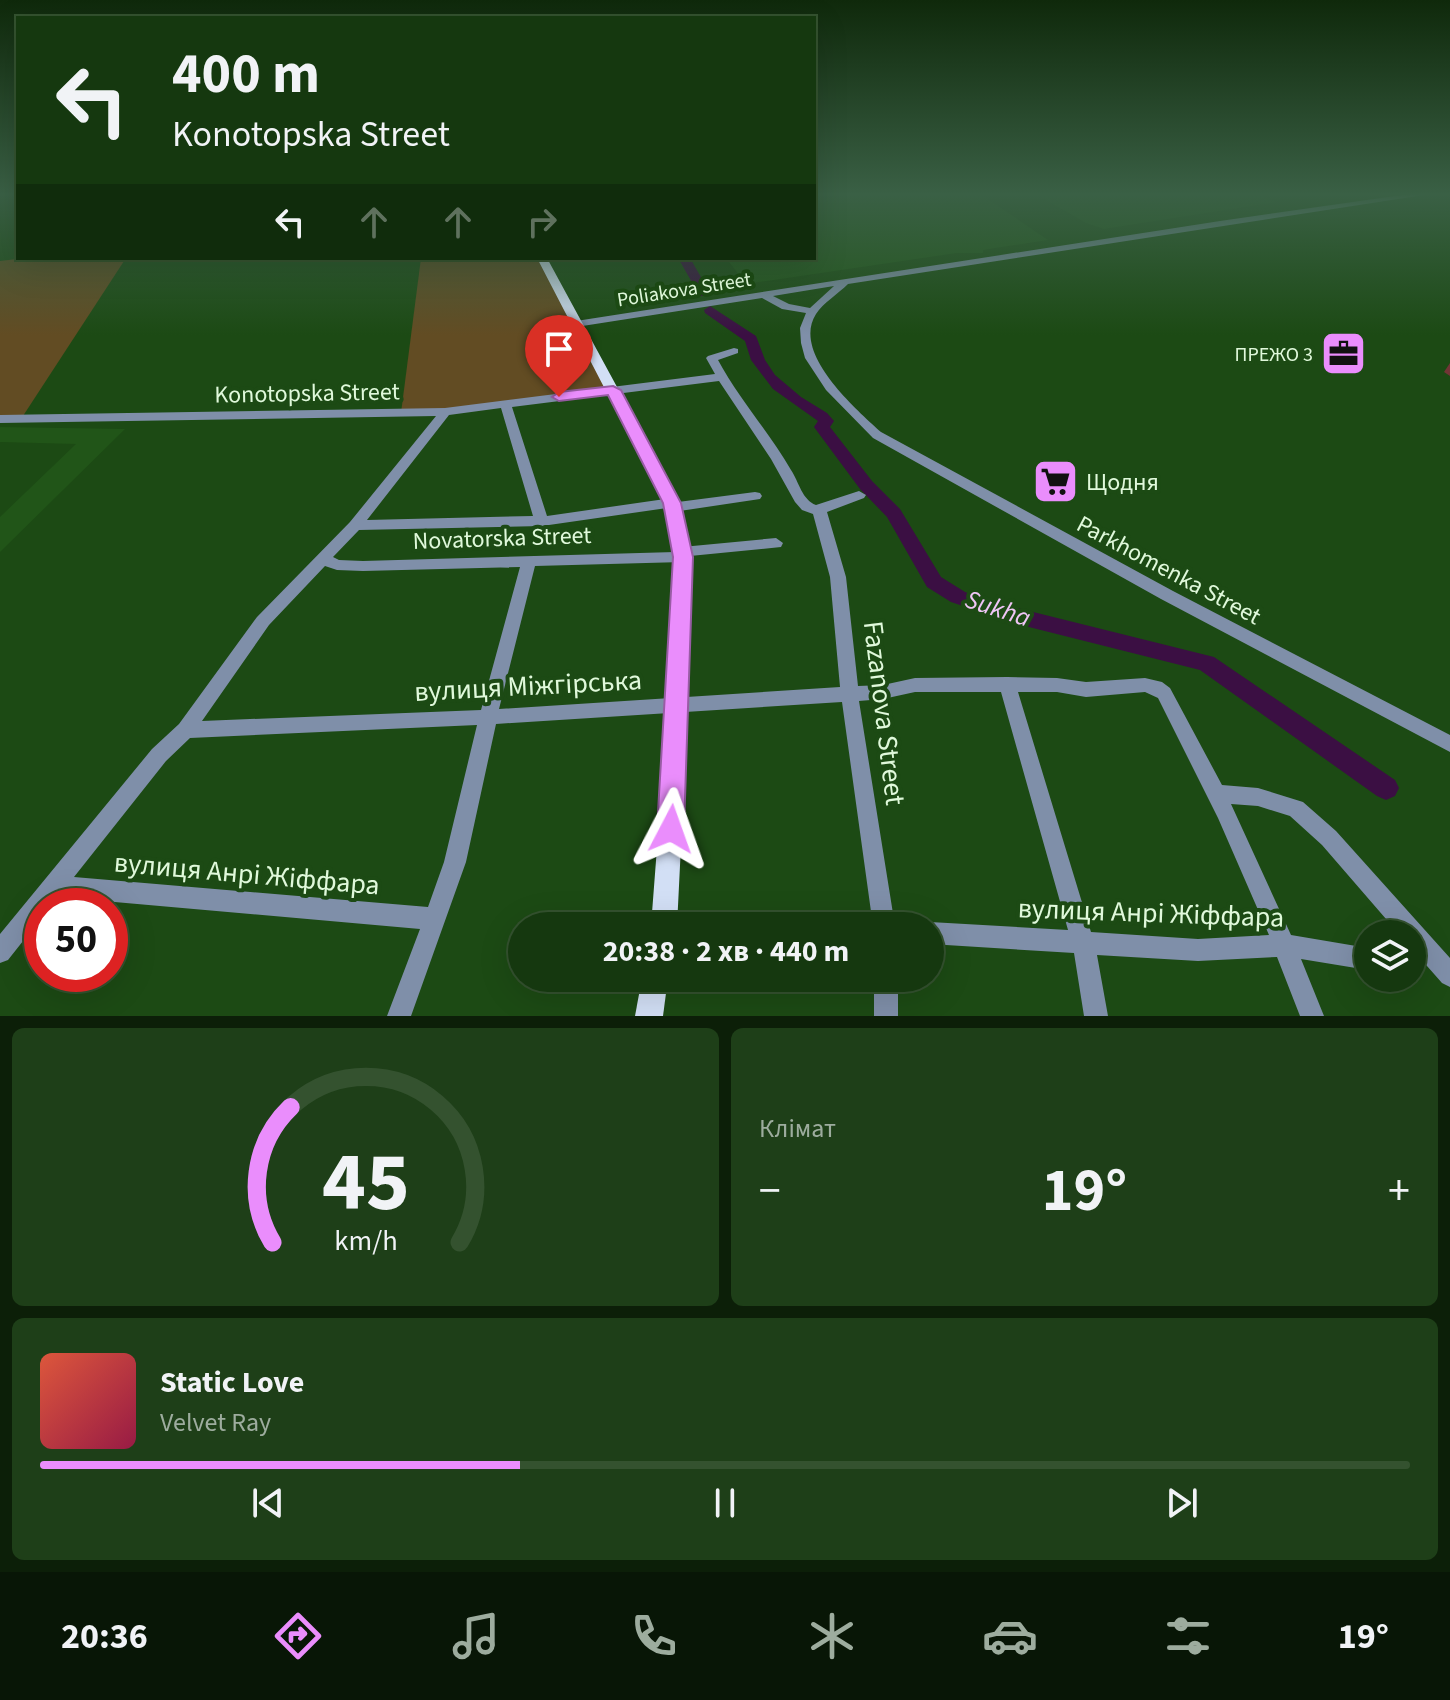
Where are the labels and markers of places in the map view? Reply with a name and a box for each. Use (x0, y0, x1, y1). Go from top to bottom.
pin (525, 315, 593, 397)
office icon: ПРЕЖО 3 (1320, 330, 1368, 378)
place label: ПРЕЖО 3 (1235, 341, 1313, 369)
supermarket icon: Щодня (1031, 458, 1079, 506)
place label: Щодня (1086, 465, 1159, 500)

